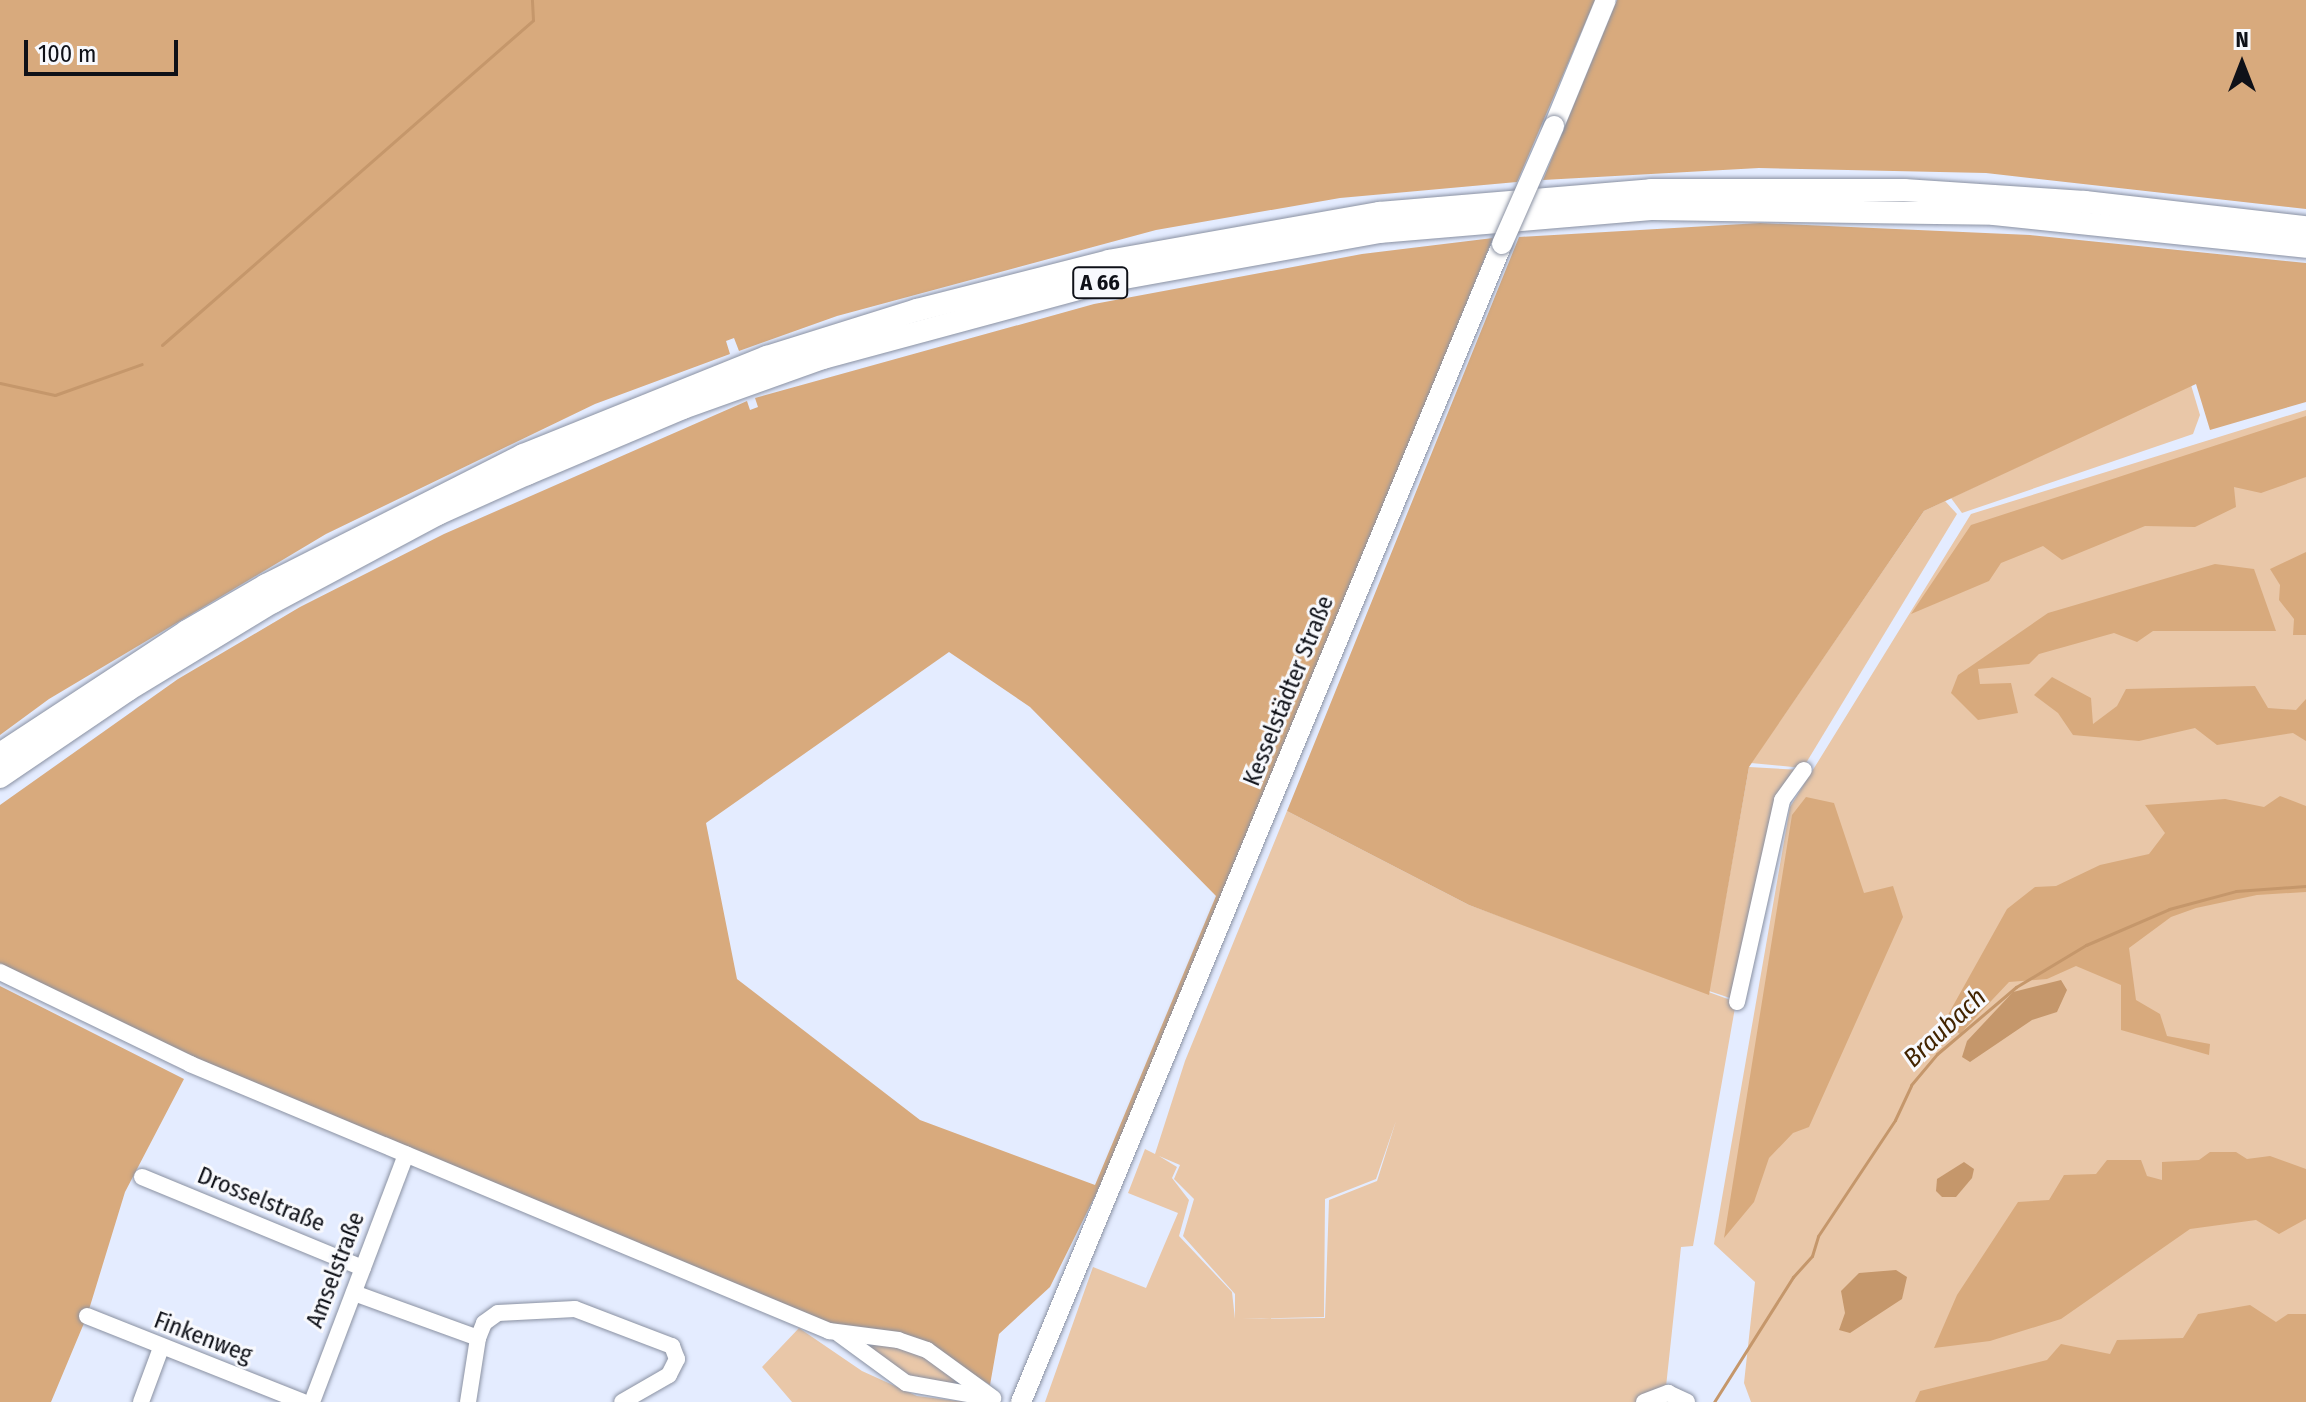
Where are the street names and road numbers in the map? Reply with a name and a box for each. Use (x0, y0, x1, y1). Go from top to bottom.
road number: A 66 (1072, 265, 1128, 301)
street label: Kesselstädter Straße (1238, 592, 1340, 790)
street label: Drosselstraße (193, 1161, 329, 1239)
street label: Amselstraße (301, 1208, 371, 1332)
street label: Finkenweg (150, 1306, 256, 1370)

